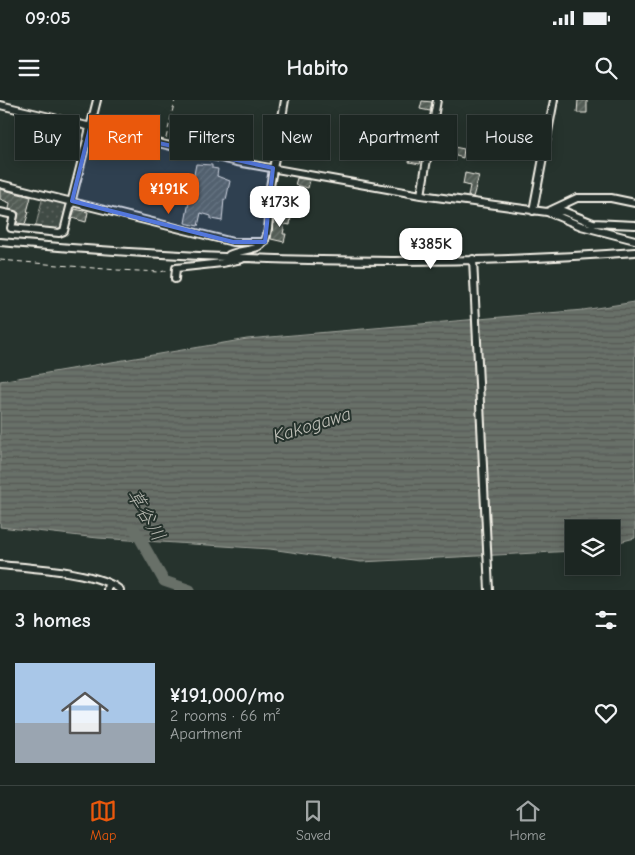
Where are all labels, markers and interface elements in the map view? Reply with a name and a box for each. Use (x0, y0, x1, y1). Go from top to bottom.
text: 09:05 (25, 7, 71, 29)
icon: menu (15, 54, 43, 82)
icon: search (592, 54, 620, 82)
text: Habito (287, 55, 348, 81)
chip: Buy (15, 115, 79, 160)
chip: Rent (89, 115, 160, 160)
chip: Filters (170, 115, 253, 160)
chip: New (263, 115, 330, 160)
chip: Apartment (340, 115, 457, 160)
chip: House (467, 115, 551, 160)
pin: ¥191K (134, 172, 204, 215)
text: ¥191K (150, 180, 188, 198)
pin: ¥173K (245, 186, 315, 228)
text: ¥173K (261, 193, 299, 211)
pin: ¥385K (396, 228, 466, 270)
text: ¥385K (410, 235, 452, 253)
water label: Kakogawa (270, 403, 354, 447)
water label: 草谷川 (122, 485, 170, 545)
map controls (565, 520, 620, 575)
button: layers (565, 520, 620, 575)
icon: filters (592, 606, 620, 634)
text: 3 homes (15, 608, 91, 632)
icon: home (55, 683, 115, 743)
text: ¥191,000/mo (170, 683, 285, 707)
icon: heart (592, 699, 620, 727)
text: 2 rooms · 66 m² (170, 707, 280, 725)
text: Apartment (170, 725, 242, 743)
tab: Map (89, 797, 117, 844)
tab: Saved (296, 797, 331, 844)
tab: Home (510, 797, 546, 844)

